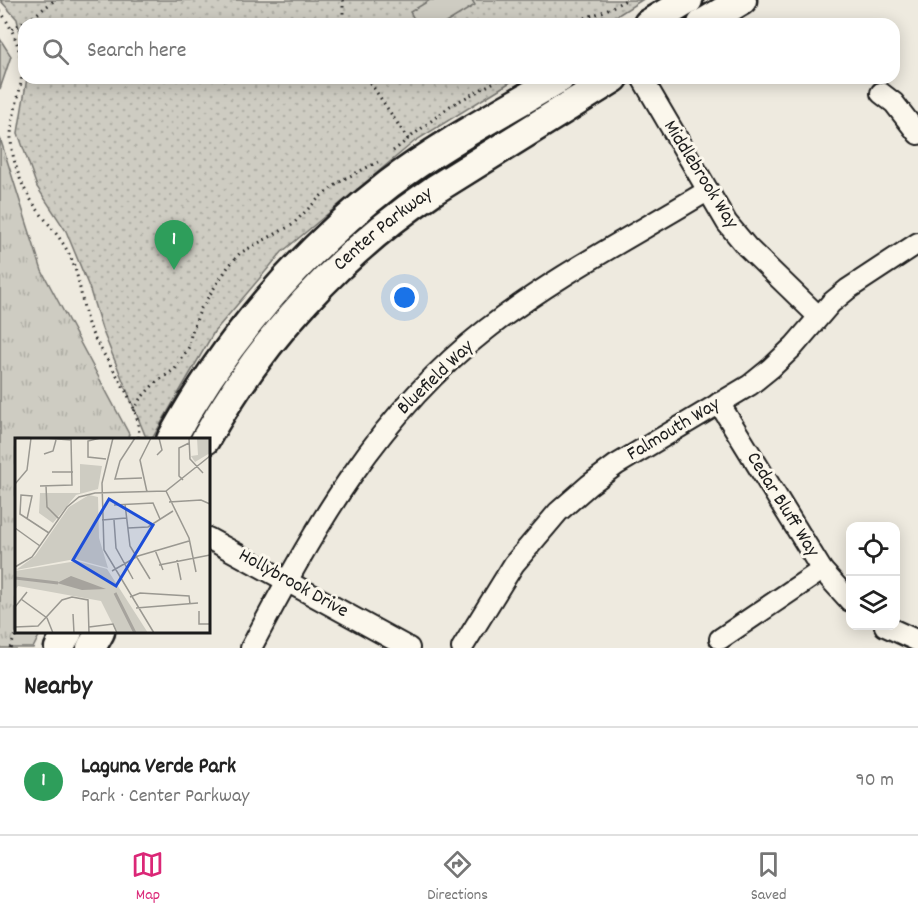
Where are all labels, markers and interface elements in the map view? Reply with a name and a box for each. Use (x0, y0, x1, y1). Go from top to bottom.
search box (18, 18, 900, 84)
icon: search (39, 35, 72, 68)
text: Search here (87, 36, 186, 67)
street label: Middlebrook Way (655, 115, 745, 235)
street label: Center Parkway (328, 180, 440, 278)
pin: 1 (154, 220, 194, 270)
your location (390, 283, 419, 312)
street label: Bluefield Way (391, 333, 481, 422)
street label: Falmouth Way (622, 391, 727, 469)
inset map (15, 438, 210, 633)
street label: Cedar Bluff Way (738, 447, 826, 564)
map controls (846, 522, 900, 630)
button: locate (846, 522, 900, 576)
street label: Hollybrook Drive (233, 542, 353, 626)
button: layers (846, 576, 900, 630)
text: Nearby (24, 669, 92, 706)
text: Laguna Verde Park (81, 752, 236, 783)
text: 1 (41, 767, 46, 795)
text: 90 m (856, 767, 894, 795)
text: Park · Center Parkway (81, 783, 249, 811)
tab: Map (131, 848, 164, 907)
tab: Directions (427, 848, 488, 907)
tab: Saved (751, 848, 787, 907)

